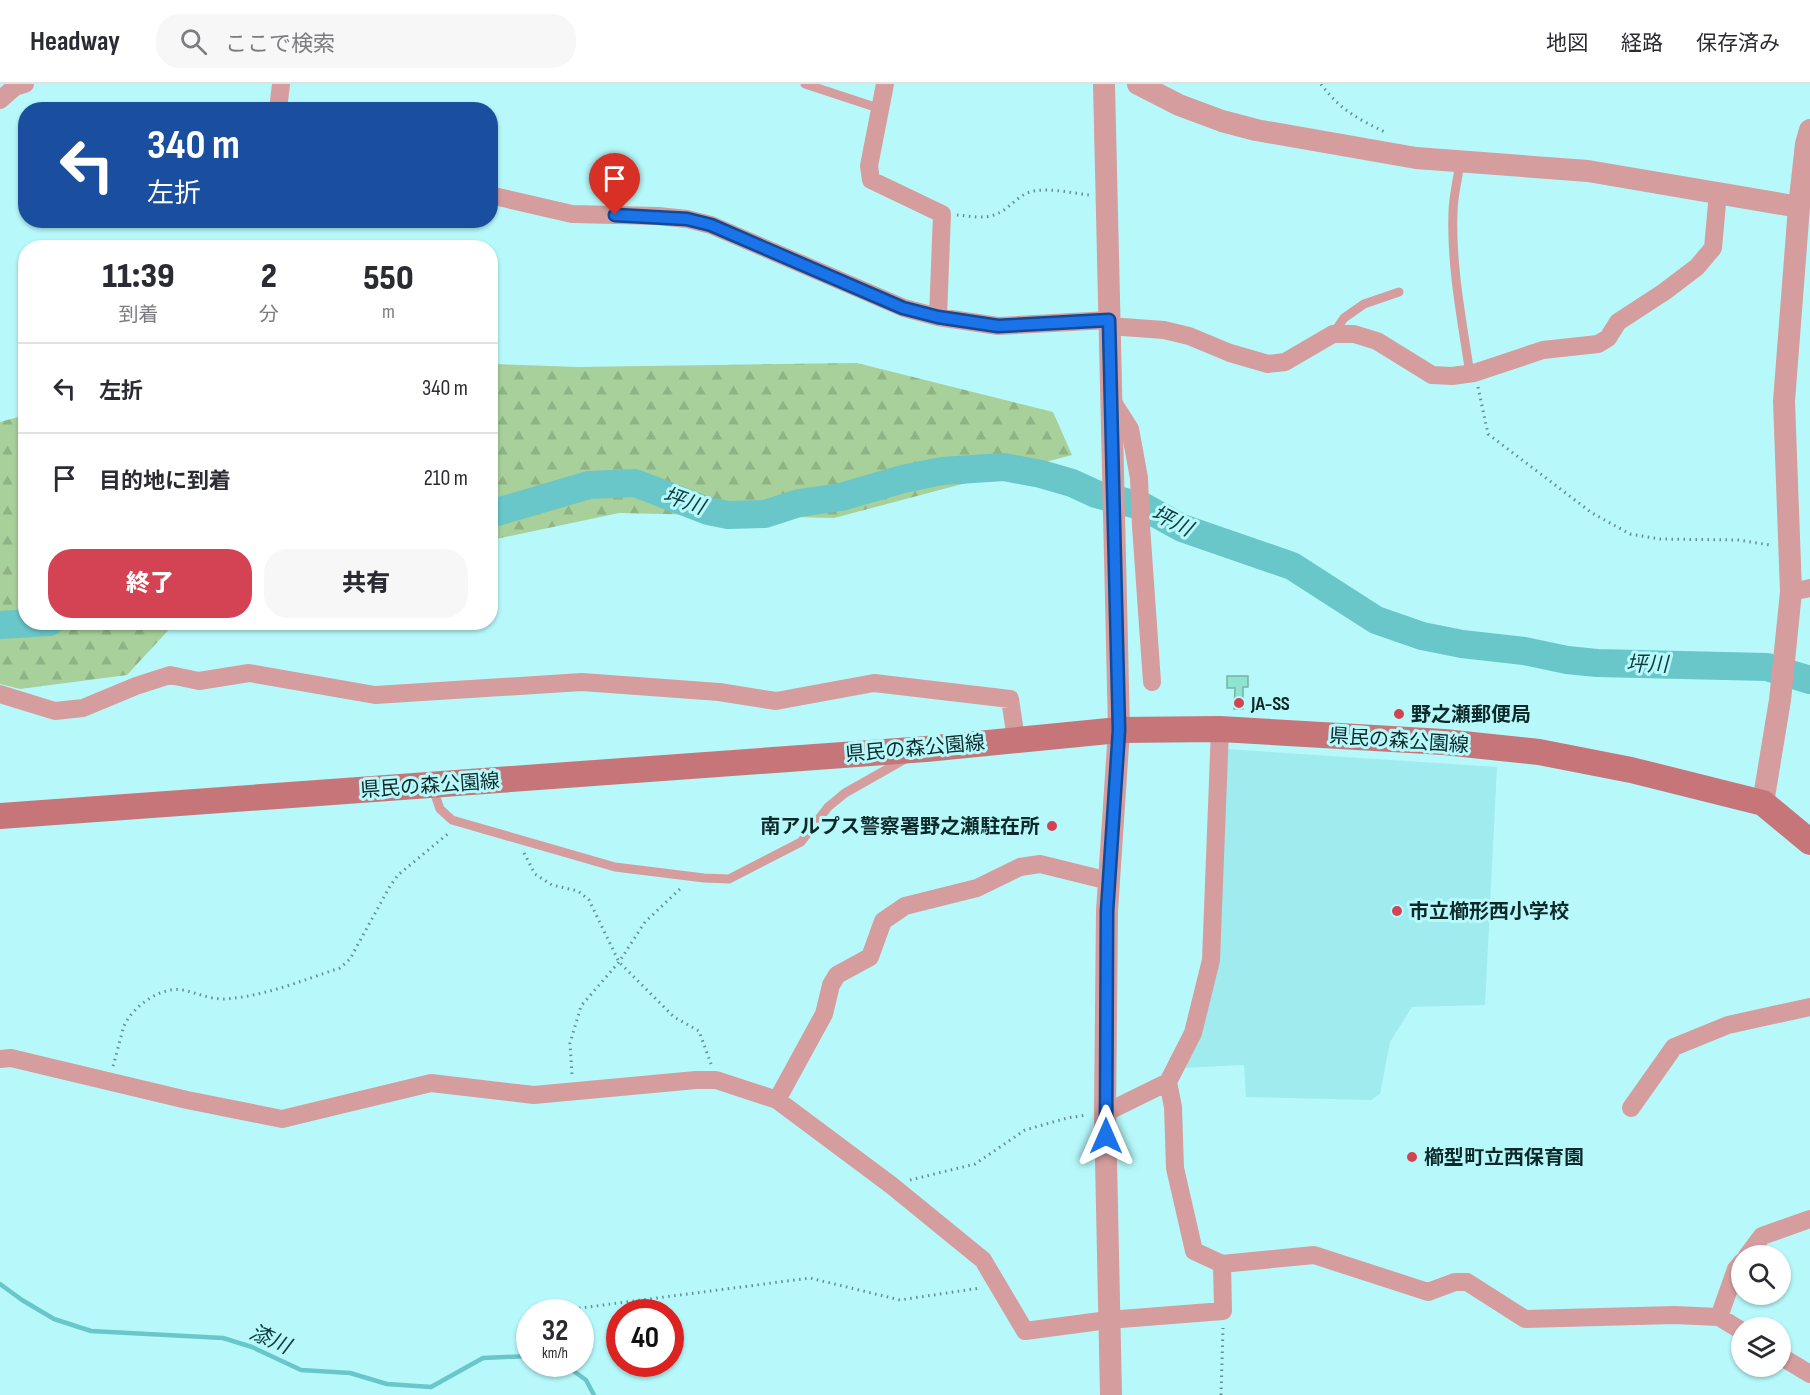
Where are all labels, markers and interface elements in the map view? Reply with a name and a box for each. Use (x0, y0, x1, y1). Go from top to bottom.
search box (156, 14, 576, 68)
text: Headway (30, 25, 120, 58)
icon: search (177, 25, 210, 58)
text: ここで検索 (225, 31, 335, 58)
text: 地図 (1546, 31, 1588, 56)
text: 経路 (1621, 31, 1663, 56)
text: 保存済み (1696, 31, 1780, 56)
text: 340 m (147, 120, 240, 171)
icon: left (48, 126, 126, 204)
pin (589, 153, 640, 215)
icon: arrive (598, 162, 631, 195)
text: 左折 (147, 178, 201, 210)
text: 11:39 (102, 255, 175, 298)
text: 2 (261, 255, 277, 298)
text: 550 (363, 257, 414, 300)
text: m (382, 300, 395, 324)
text: 到着 (118, 303, 158, 327)
text: 分 (259, 303, 279, 327)
icon: left (48, 372, 81, 405)
text: 340 m (422, 375, 468, 402)
text: 左折 (99, 378, 143, 405)
icon: arrive (48, 462, 81, 495)
text: 210 m (424, 465, 468, 492)
text: 目的地に到着 (99, 468, 231, 495)
water label: 坪川 (660, 483, 710, 521)
water label: 坪川 (1147, 501, 1198, 543)
button: 終了 (48, 549, 252, 618)
button: 共有 (264, 549, 468, 618)
water label: 坪川 (1626, 652, 1670, 677)
place label: JA-SS (1250, 692, 1290, 716)
marker: JA-SS (1232, 696, 1246, 710)
place label: 野之瀬郵便局 (1411, 703, 1531, 727)
marker: 野之瀬郵便局 (1392, 707, 1406, 721)
street label: 県民の森公園線 (1328, 724, 1470, 758)
street label: 県民の森公園線 (844, 731, 986, 767)
street label: 県民の森公園線 (359, 769, 501, 803)
place label: 南アルプス警察署野之瀬駐在所 (760, 815, 1040, 839)
marker: 南アルプス警察署野之瀬駐在所 (1045, 819, 1059, 833)
place label: 市立櫛形西小学校 (1409, 900, 1569, 924)
marker: 市立櫛形西小学校 (1390, 904, 1404, 918)
position arrow (1074, 1104, 1138, 1168)
place label: 櫛型町立西保育園 (1424, 1146, 1584, 1170)
marker: 櫛型町立西保育園 (1405, 1150, 1419, 1164)
map controls (1731, 1245, 1791, 1377)
button: search (1731, 1245, 1791, 1305)
speed limit sign: 40 (606, 1299, 684, 1377)
text: 32 (542, 1313, 568, 1349)
button: layers (1731, 1317, 1791, 1377)
water label: 漆川 (246, 1320, 296, 1360)
text: km/h (542, 1344, 568, 1363)

